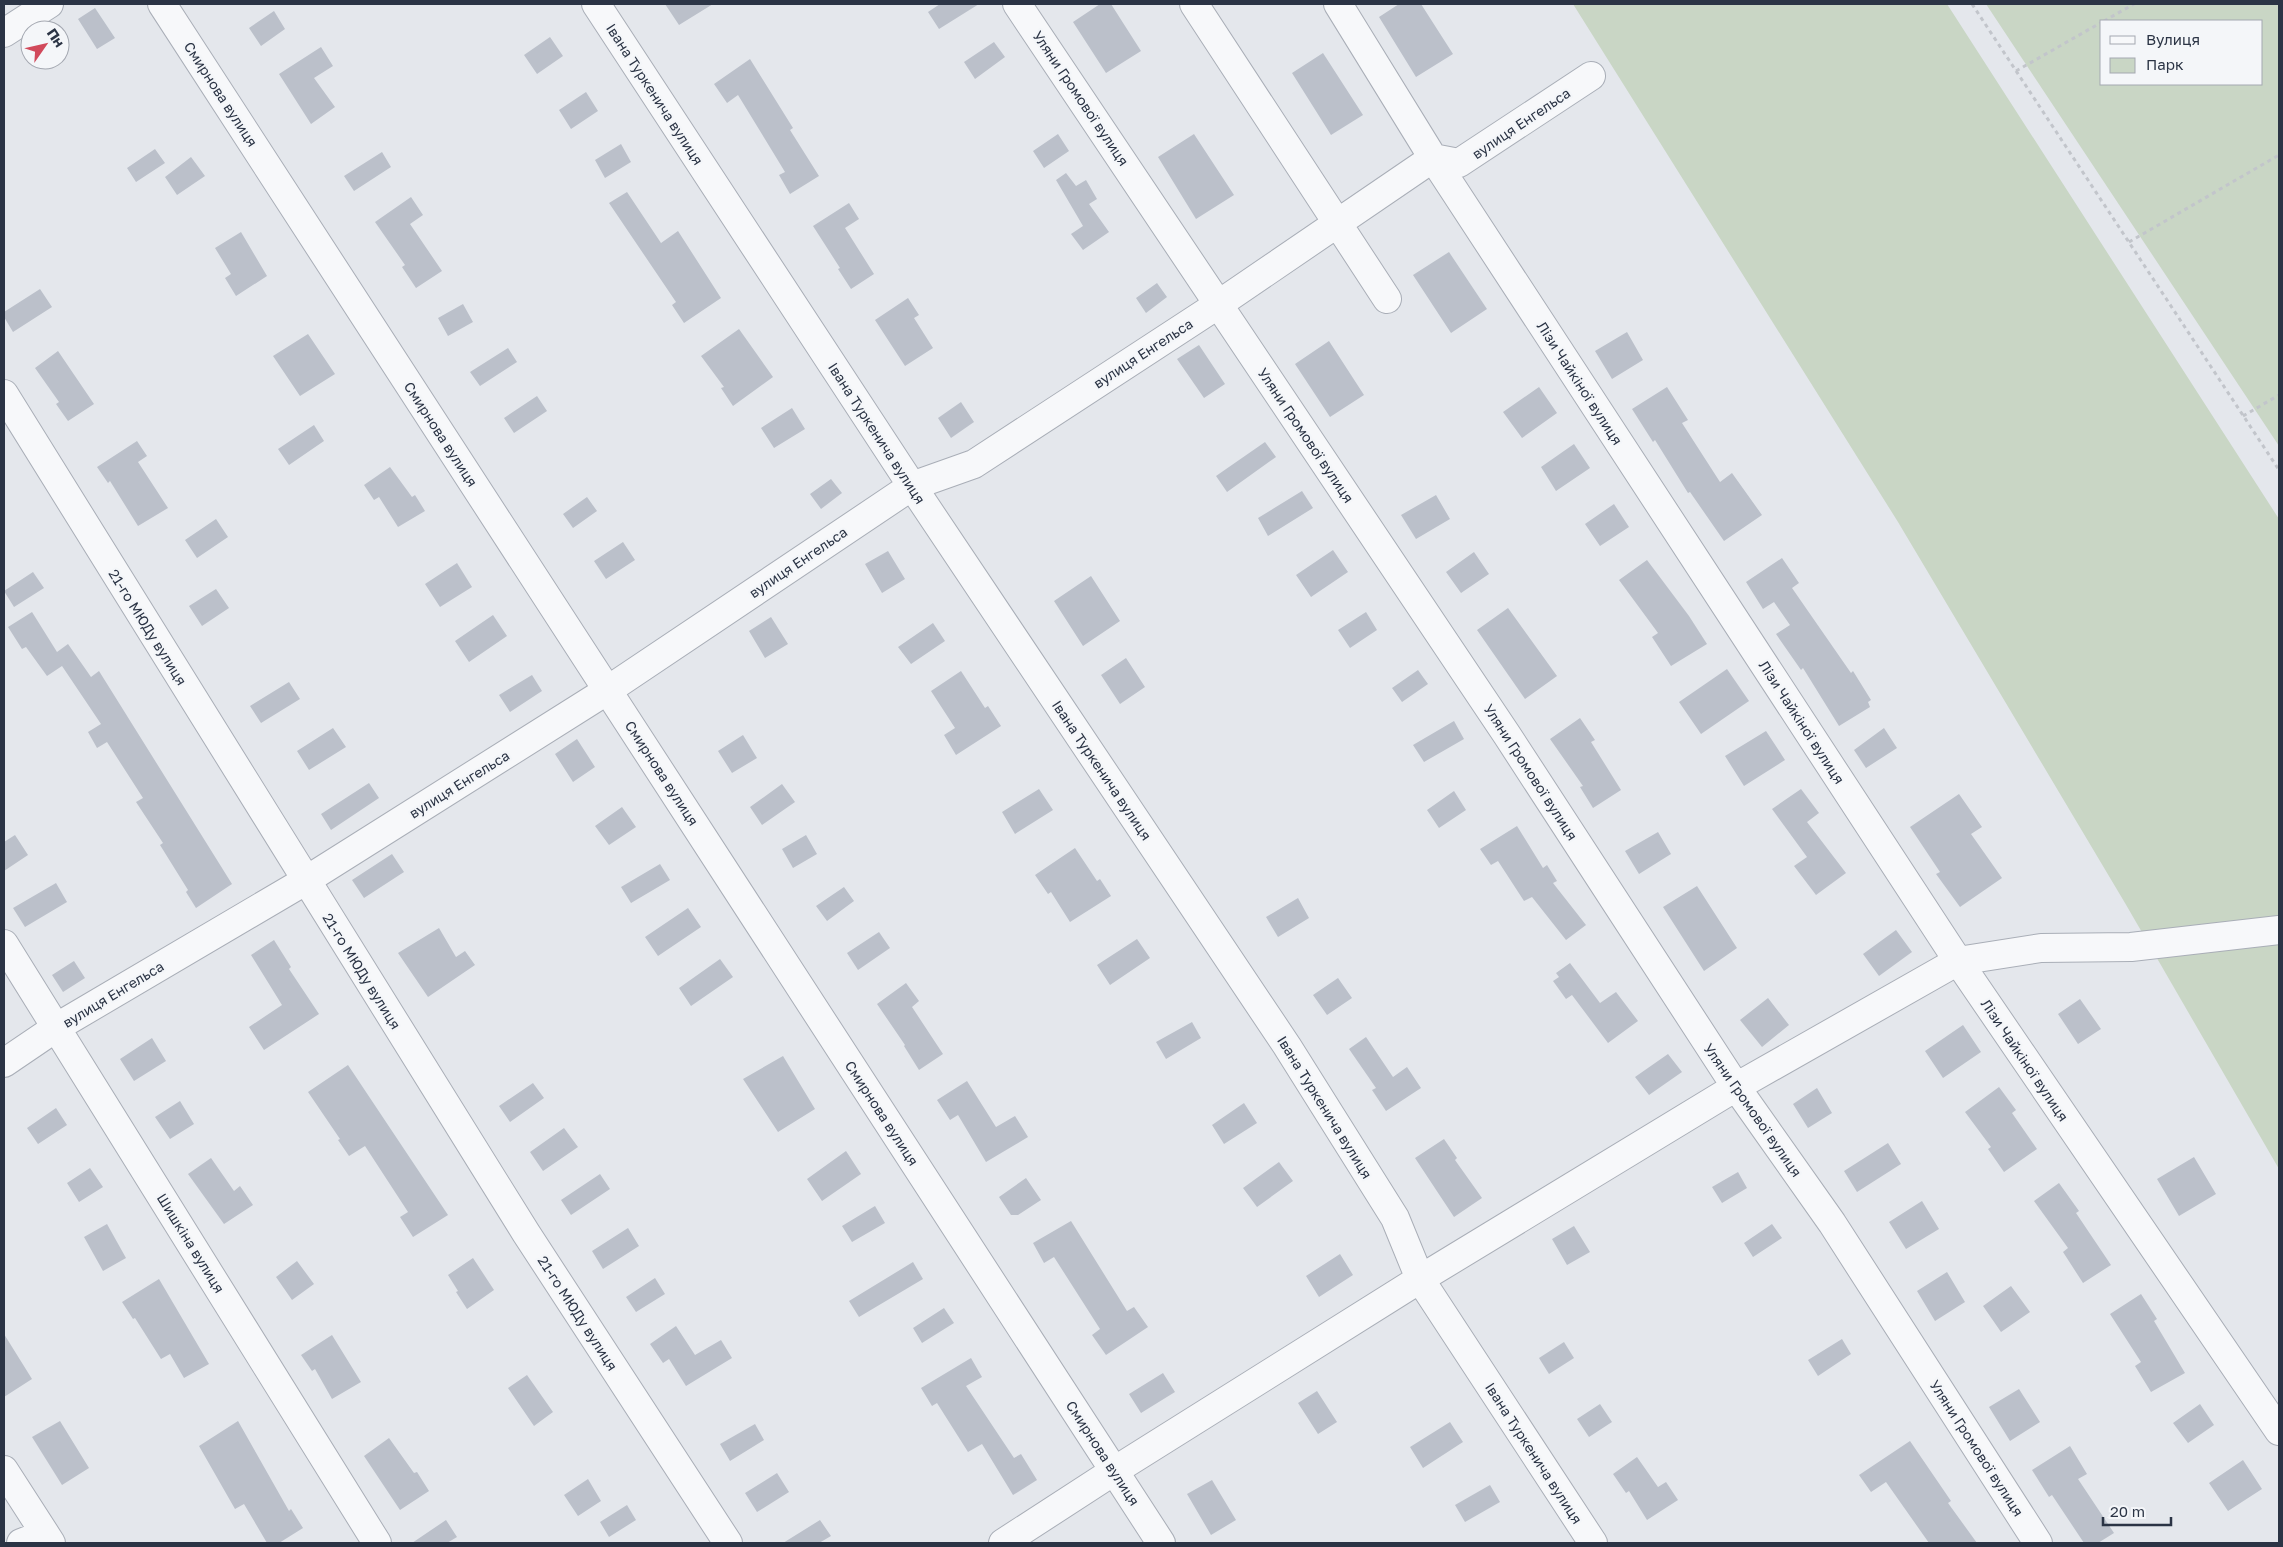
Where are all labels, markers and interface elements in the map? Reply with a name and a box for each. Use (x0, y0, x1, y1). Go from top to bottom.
north arrow (20, 20, 70, 70)
street label: Івана Туркенича вулиця (603, 20, 707, 168)
legend (2100, 20, 2263, 85)
text: Пн (44, 25, 69, 50)
street label: Уляни Громової вулиця (1029, 27, 1133, 169)
text: Вулиця (2146, 30, 2200, 48)
street label: Смирнова вулиця (181, 38, 261, 150)
text: Парк (2146, 55, 2184, 73)
street label: вулиця Енгельса (1469, 84, 1573, 162)
street label: вулиця Енгельса (1090, 315, 1196, 391)
street label: Лізи Чайкіної вулиця (1534, 318, 1626, 448)
street label: Івана Туркенича вулиця (825, 359, 929, 507)
street label: Уляни Громової вулиця (1254, 364, 1358, 506)
street label: Смирнова вулиця (401, 378, 481, 490)
street label: вулиця Енгельса (746, 523, 850, 601)
street label: 21-го МЮДу вулиця (105, 566, 191, 688)
street label: Лізи Чайкіної вулиця (1756, 657, 1848, 787)
street label: Івана Туркенича вулиця (1049, 697, 1155, 843)
street label: Уляни Громової вулиця (1481, 701, 1581, 843)
street label: Смирнова вулиця (622, 717, 702, 829)
street label: вулиця Енгельса (406, 746, 512, 822)
street label: 21-го МЮДу вулиця (319, 910, 405, 1032)
street label: вулиця Енгельса (59, 957, 167, 1031)
street label: Лізи Чайкіної вулиця (1978, 996, 2072, 1124)
street label: Івана Туркенича вулиця (1274, 1033, 1376, 1181)
street label: Уляни Громової вулиця (1700, 1040, 1806, 1180)
street label: Смирнова вулиця (842, 1057, 922, 1169)
street label: Шишкіна вулиця (154, 1190, 228, 1296)
street label: 21-го МЮДу вулиця (535, 1252, 621, 1374)
street label: Уляни Громової вулиця (1927, 1377, 2027, 1519)
street label: Івана Туркенича вулиця (1482, 1379, 1586, 1527)
street label: Смирнова вулиця (1063, 1397, 1143, 1509)
scale bar (2103, 1494, 2170, 1526)
text: 20 m (2110, 1502, 2145, 1520)

